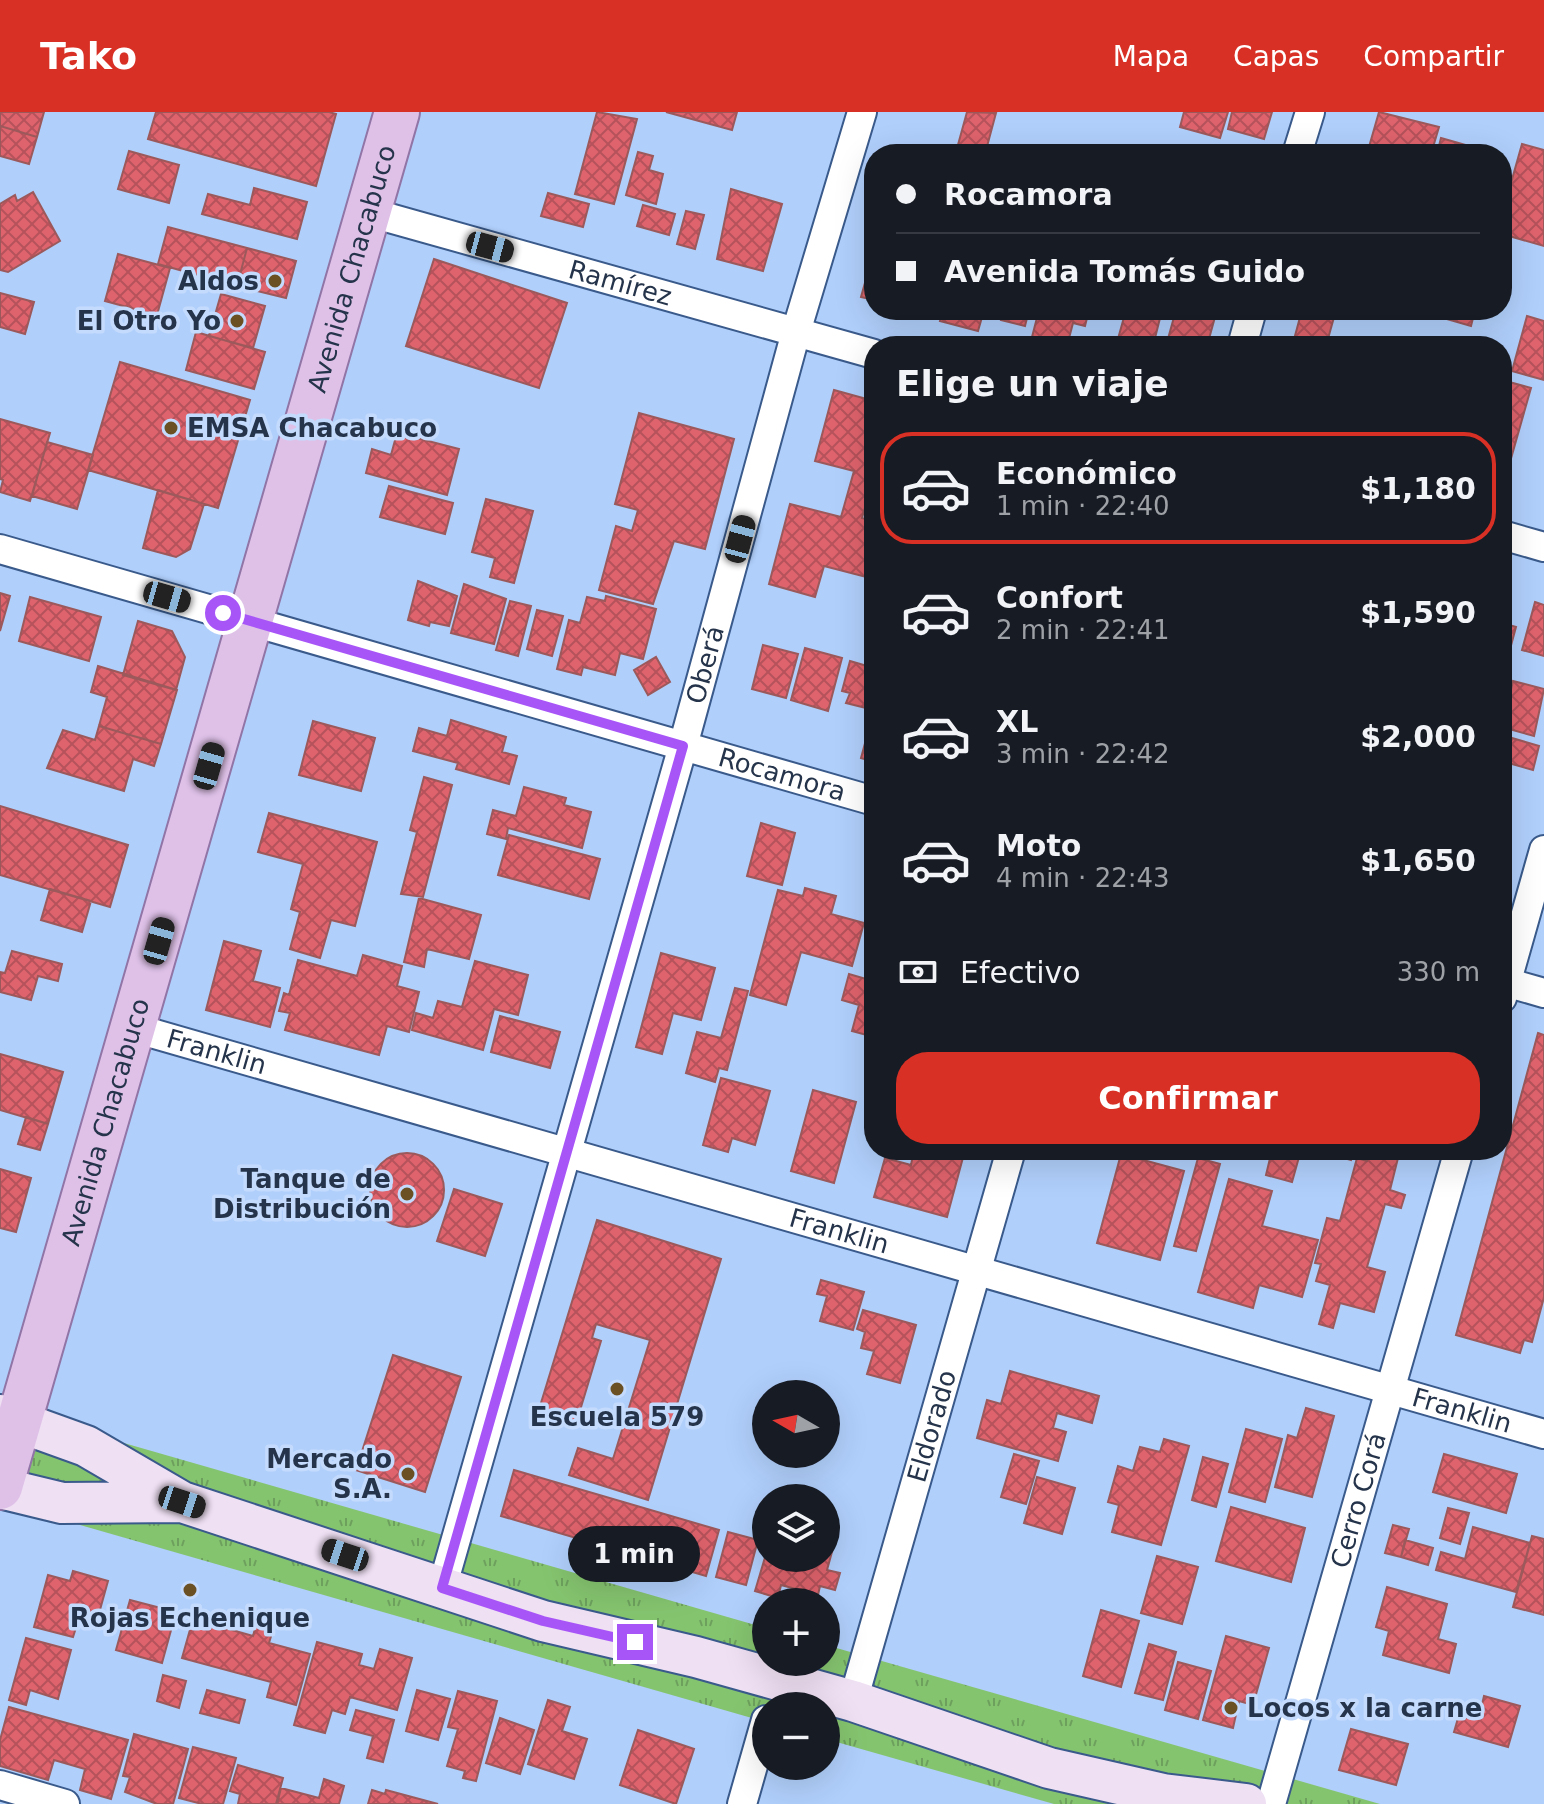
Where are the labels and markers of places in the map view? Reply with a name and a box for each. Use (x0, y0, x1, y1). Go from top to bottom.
place label: Aldos (178, 266, 259, 296)
marker: Aldos (266, 272, 284, 290)
place label: El Otro Yo (77, 306, 221, 336)
marker: El Otro Yo (228, 312, 246, 330)
place label: EMSA Chacabuco (187, 413, 437, 443)
marker: EMSA Chacabuco (162, 419, 180, 437)
place label: Tanque de Distribución (213, 1164, 391, 1224)
marker: Tanque de Distribución (398, 1185, 416, 1203)
marker: Escuela 579 (608, 1380, 626, 1398)
place label: Escuela 579 (530, 1402, 704, 1432)
place label: Mercado S.A. (266, 1444, 392, 1504)
marker: Mercado S.A. (399, 1465, 417, 1483)
marker: Rojas Echenique (181, 1581, 199, 1599)
place label: Rojas Echenique (70, 1603, 310, 1633)
place label: Locos x la carne (1247, 1693, 1483, 1723)
marker: Locos x la carne (1222, 1699, 1240, 1717)

